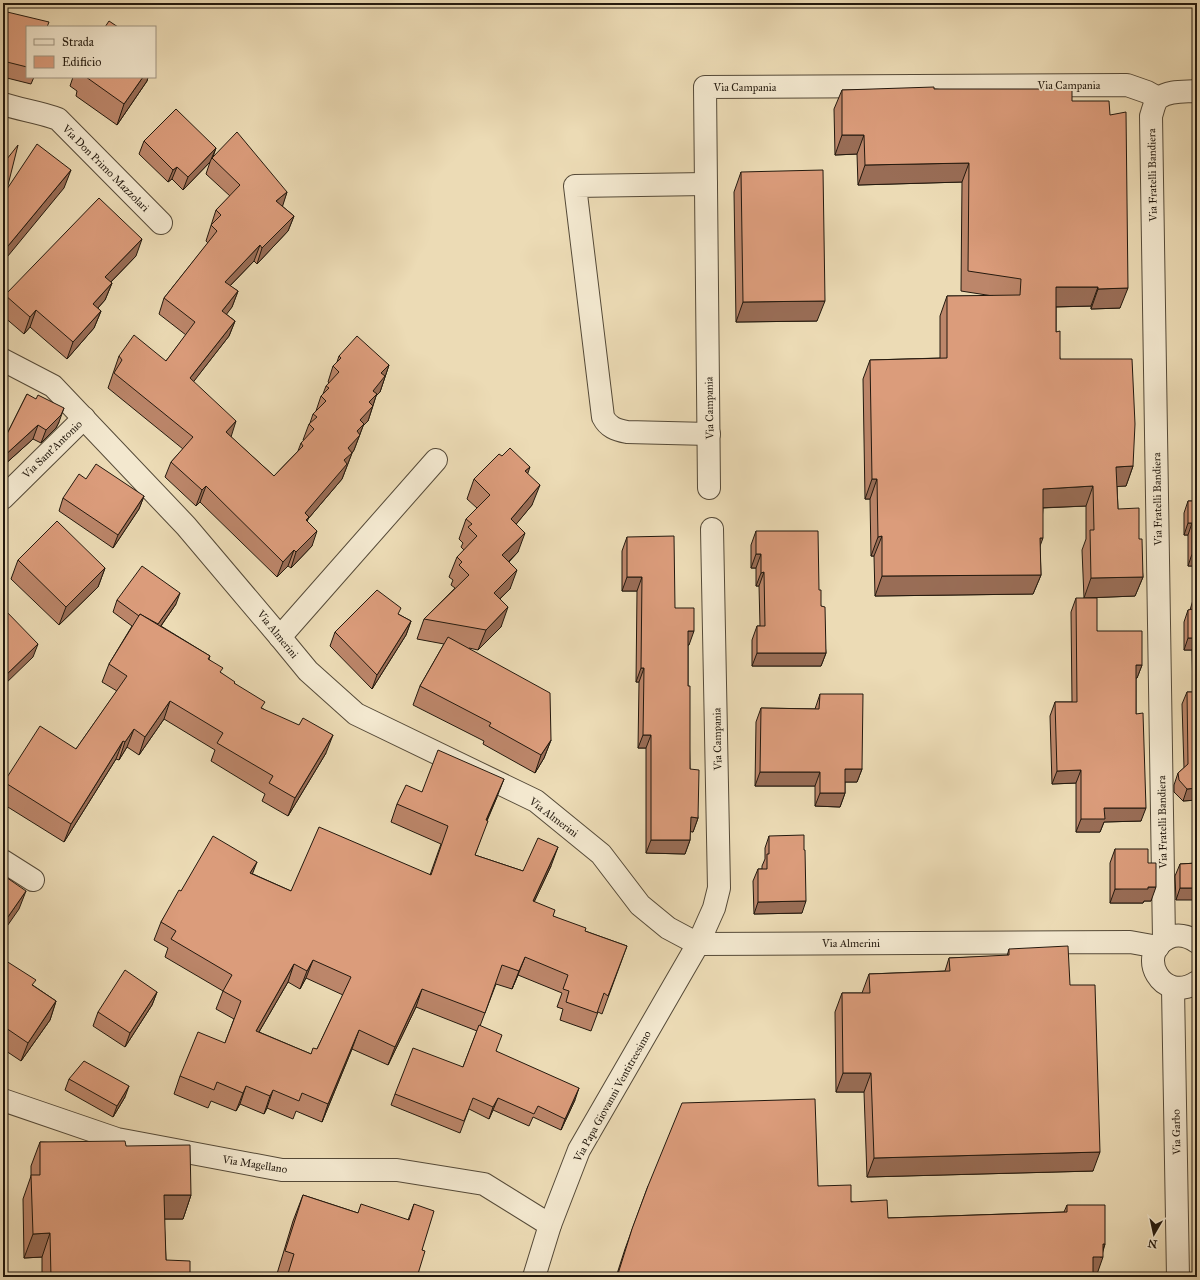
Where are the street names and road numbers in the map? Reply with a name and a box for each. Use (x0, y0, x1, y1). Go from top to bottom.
street label: Via Campania (1037, 79, 1101, 92)
street label: Via Campania (713, 81, 777, 94)
street label: Via Don Primo Mazzolari (59, 122, 152, 214)
street label: Via Fratelli Bandiera (1145, 128, 1160, 223)
street label: Via Campania (702, 376, 717, 441)
street label: Via Sant'Antonio (19, 417, 85, 482)
street label: Via Fratelli Bandiera (1150, 452, 1165, 547)
street label: Via Almerini (254, 607, 301, 661)
street label: Via Campania (710, 707, 725, 772)
street label: Via Fratelli Bandiera (1155, 775, 1170, 870)
street label: Via Almerini (526, 794, 581, 840)
street label: Via Almerini (821, 937, 880, 950)
street label: Via Papa Giovanni Ventitreesimo (570, 1028, 654, 1165)
street label: Via Garbo (1170, 1109, 1183, 1156)
street label: Via Magellano (221, 1153, 289, 1176)

